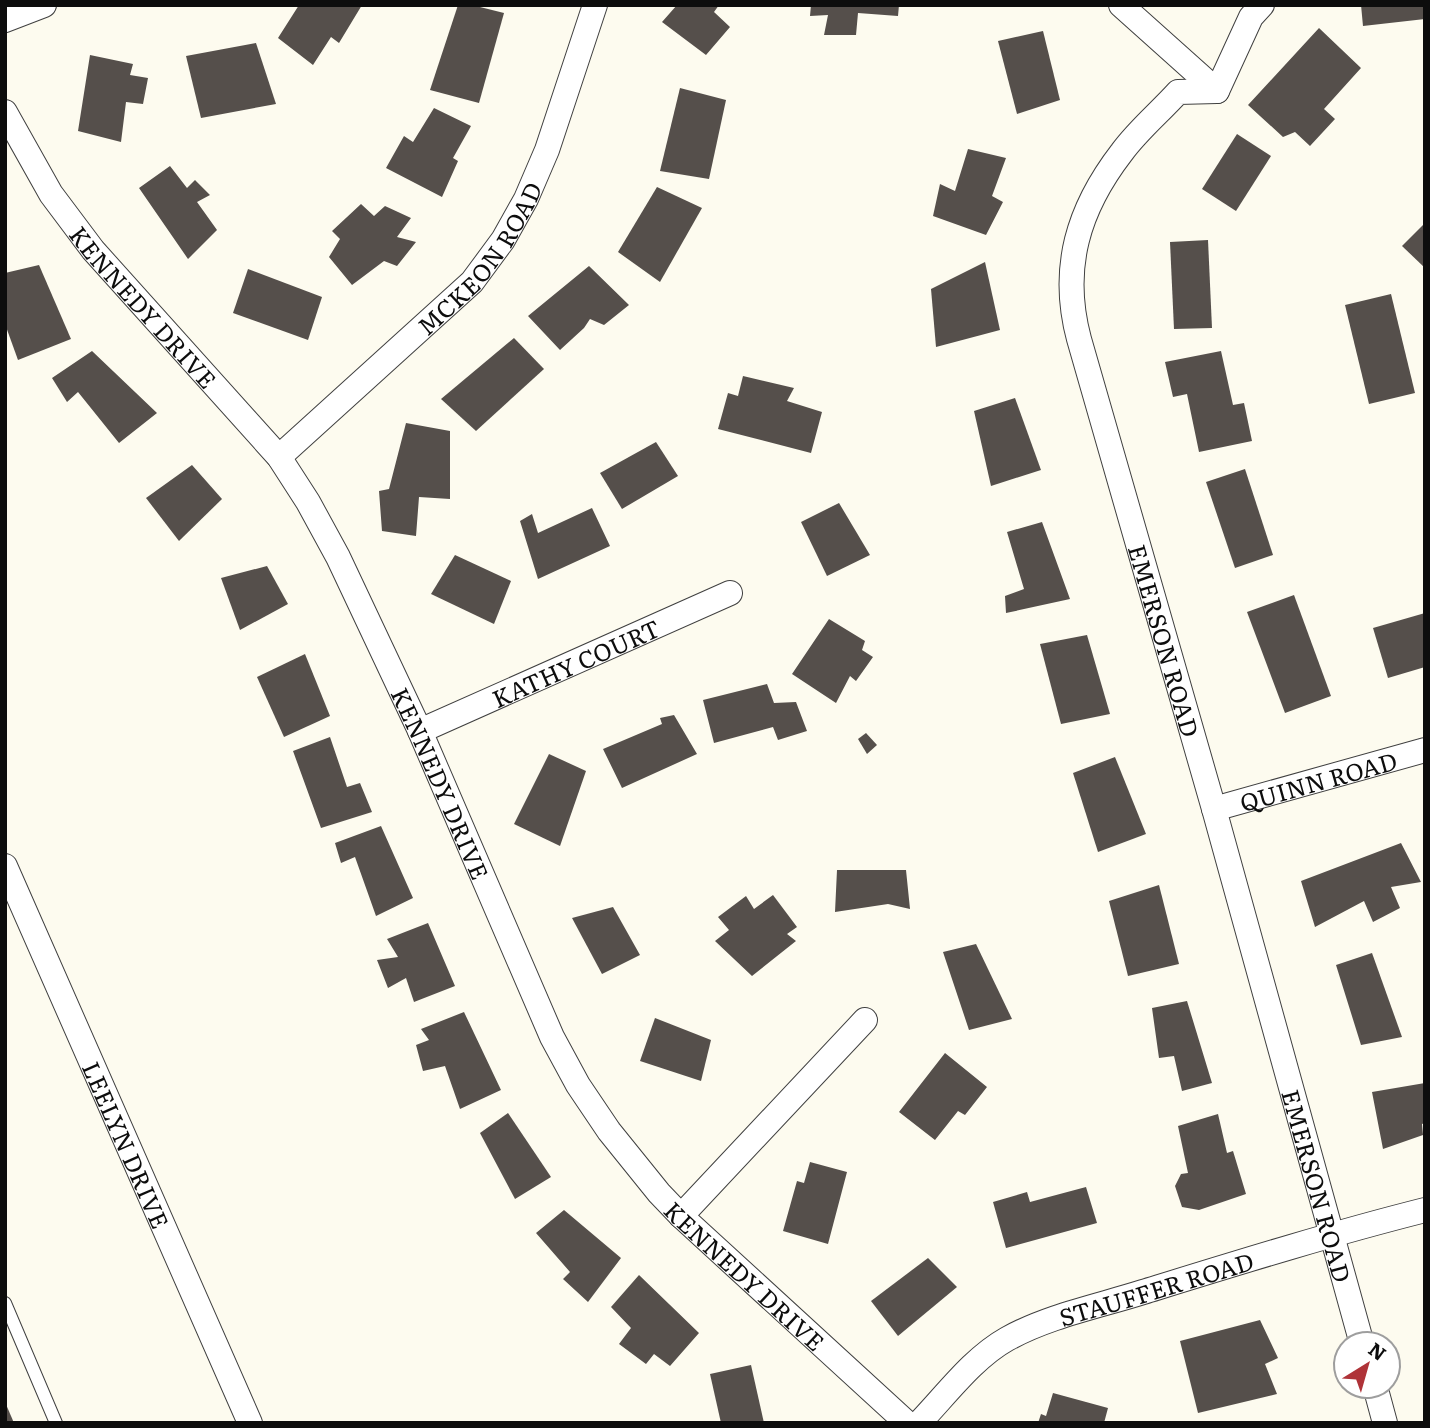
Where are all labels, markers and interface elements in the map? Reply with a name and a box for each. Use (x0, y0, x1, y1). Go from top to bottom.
street label: MCKEON ROAD (408, 176, 549, 342)
street label: KENNEDY DRIVE (63, 218, 226, 395)
street label: EMERSON ROAD (1121, 540, 1210, 741)
street label: KATHY COURT (486, 609, 665, 715)
street label: KENNEDY DRIVE (384, 681, 499, 884)
street label: QUINN ROAD (1235, 741, 1401, 819)
street label: LEELYN DRIVE (75, 1055, 180, 1233)
street label: EMERSON ROAD (1275, 1085, 1362, 1286)
street label: KENNEDY DRIVE (657, 1192, 833, 1358)
street label: STAUFFER ROAD (1054, 1242, 1257, 1333)
north arrow (1332, 1330, 1402, 1400)
text: N (1363, 1335, 1393, 1367)

